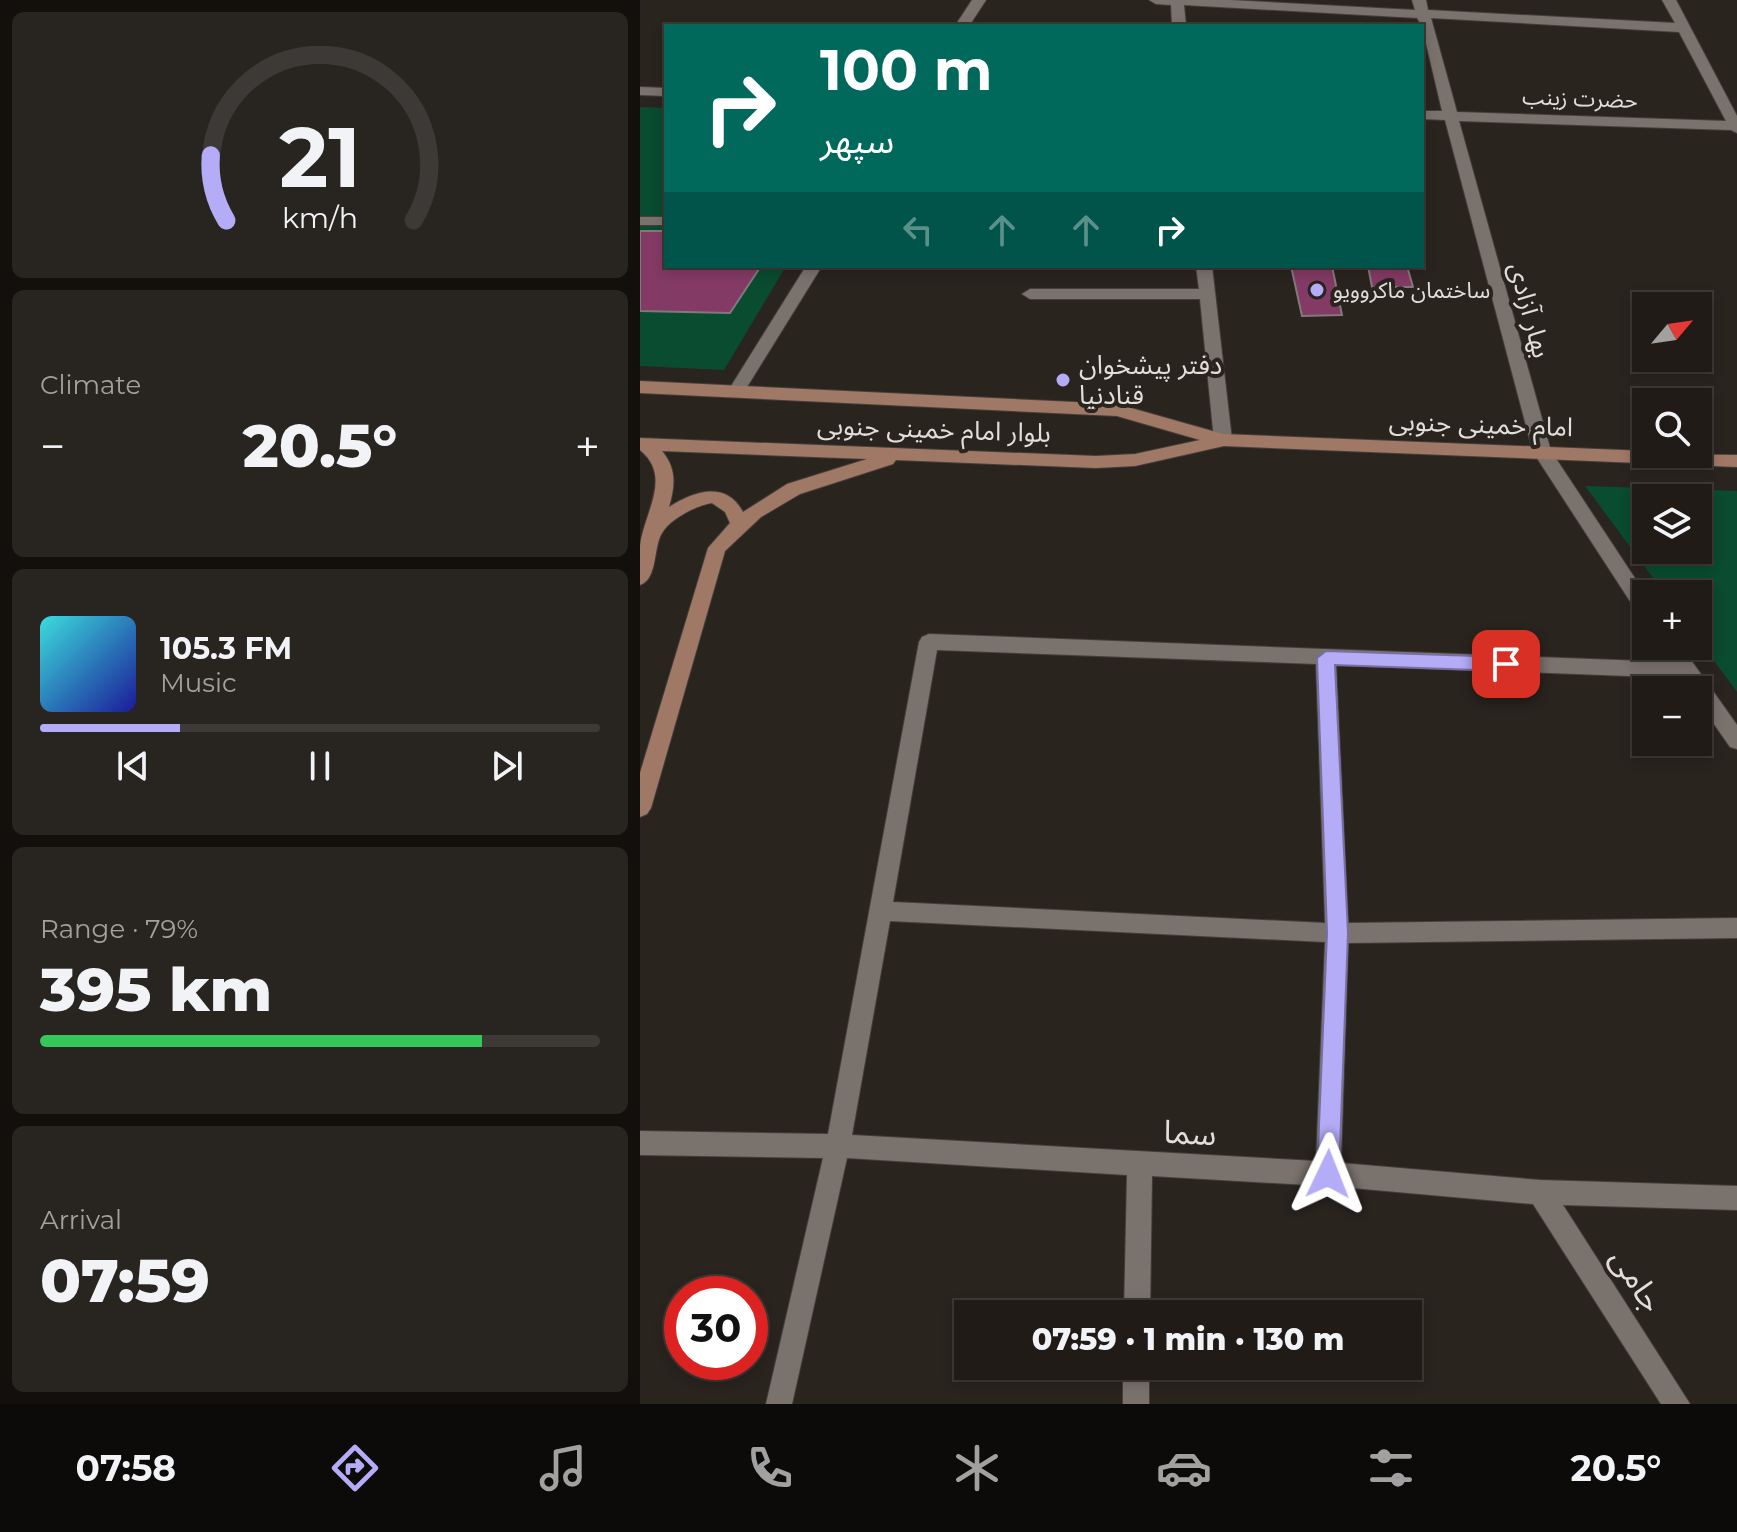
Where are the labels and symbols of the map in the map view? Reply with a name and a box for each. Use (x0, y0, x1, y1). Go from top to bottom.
street label: حضرت زینب (1522, 83, 1638, 114)
street label: بهار آزادی (1502, 259, 1558, 361)
place label: ساختمان ماکروویو (1333, 277, 1490, 304)
marker: ساختمان ماکروویو (1308, 281, 1326, 299)
north arrow (1632, 292, 1712, 372)
place label: دفتر پیشخوان قنادنیا (1079, 349, 1222, 411)
marker: دفتر پیشخوان قنادنیا (1054, 371, 1072, 389)
street label: امام خمینی جنوبی (1388, 405, 1574, 447)
street label: بلوار امام خمینی جنوبی (816, 409, 1051, 453)
pin (1472, 630, 1540, 698)
street label: سما (1163, 1112, 1217, 1153)
position arrow (1286, 1132, 1370, 1216)
street label: جامی (1602, 1240, 1672, 1319)
speed limit sign: 30 (664, 1276, 768, 1380)

